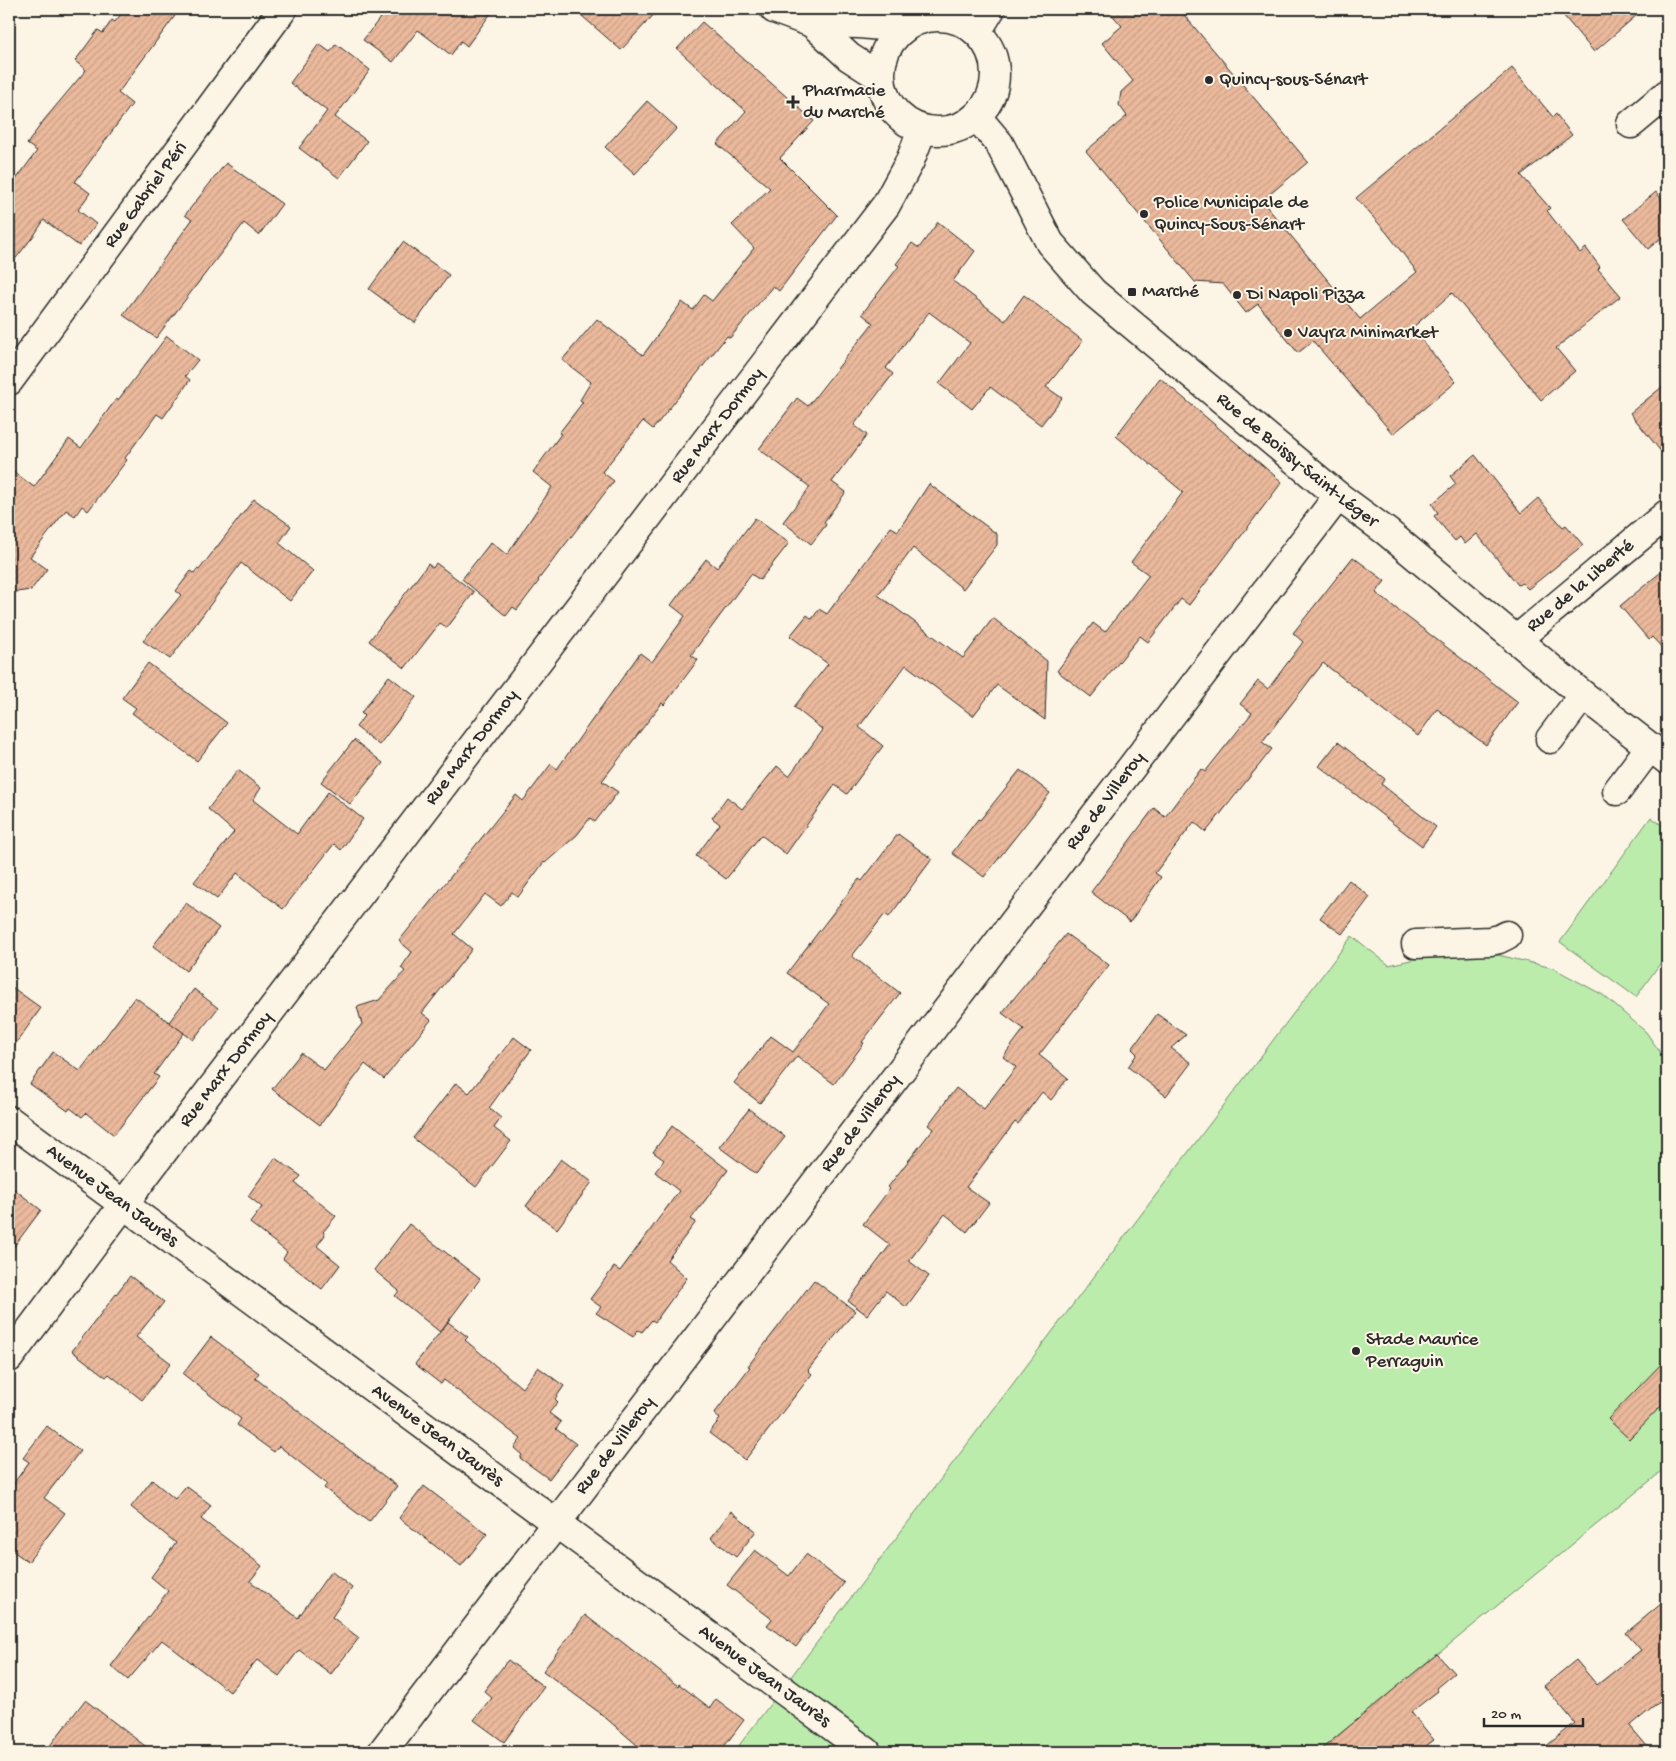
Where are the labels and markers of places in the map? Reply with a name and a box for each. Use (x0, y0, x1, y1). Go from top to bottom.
place label: Quincy-sous-Sénart (1219, 69, 1369, 92)
marker: Quincy-sous-Sénart (1203, 74, 1215, 86)
place label: Pharmacie du Marché (802, 80, 886, 125)
marker: Pharmacie du Marché (787, 96, 799, 108)
place label: Police Municipale de Quincy-Sous-Sénart (1153, 192, 1309, 237)
marker: Police Municipale de Quincy-Sous-Sénart (1138, 208, 1150, 220)
place label: Marché (1142, 281, 1199, 304)
place label: Di Napoli Pizza (1245, 284, 1366, 307)
marker: Marché (1126, 286, 1138, 298)
marker: Di Napoli Pizza (1231, 289, 1243, 301)
place label: Vayra Minimarket (1297, 322, 1440, 345)
marker: Vayra Minimarket (1282, 327, 1294, 339)
place label: Stade Maurice Perraguin (1365, 1329, 1479, 1374)
marker: Stade Maurice Perraguin (1350, 1345, 1362, 1357)

